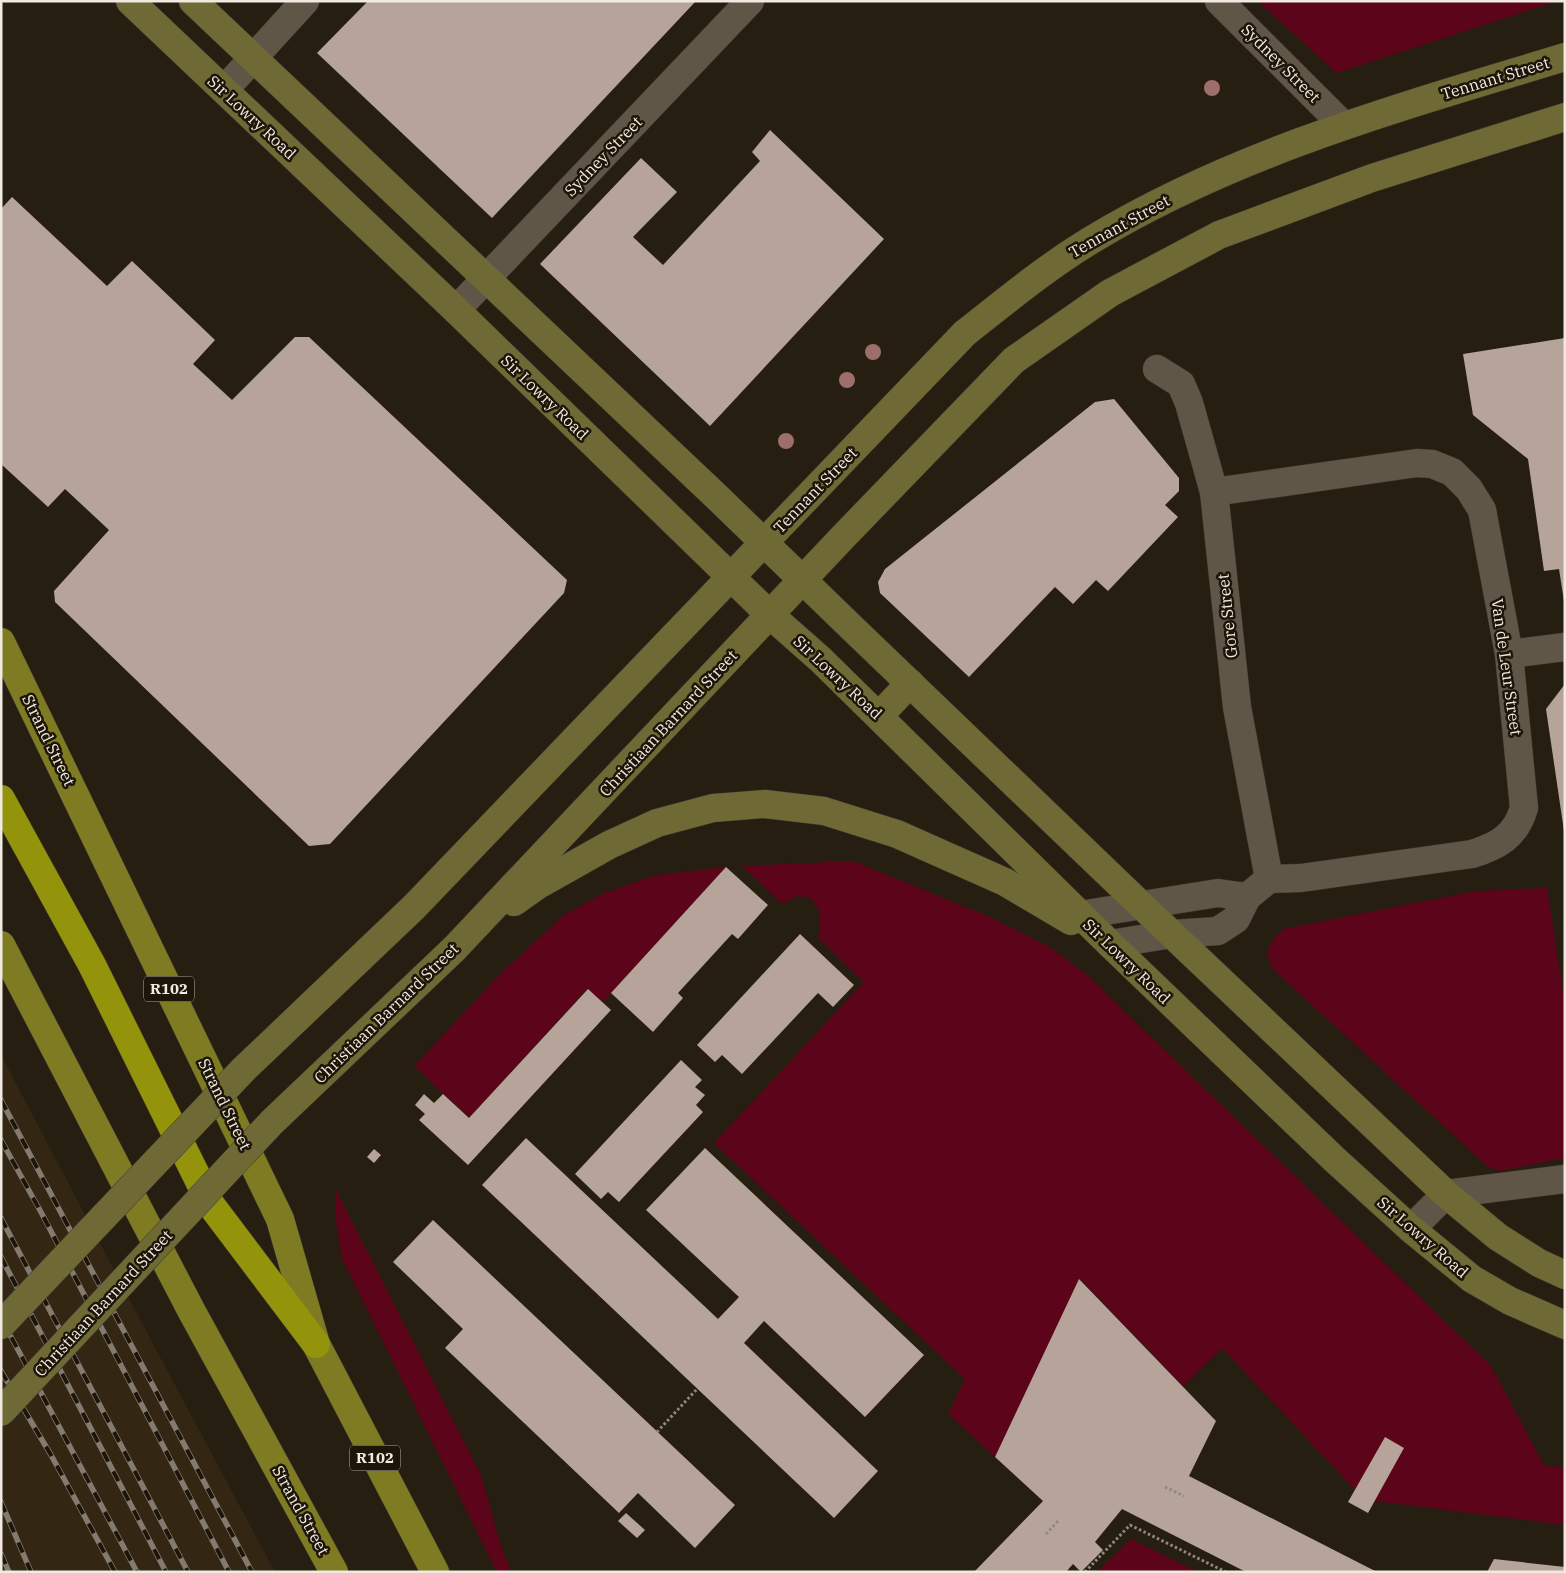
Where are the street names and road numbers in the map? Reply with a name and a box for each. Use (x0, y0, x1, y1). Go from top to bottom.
street label: Sydney Street (1237, 19, 1325, 107)
street label: Tennant Street (1439, 52, 1552, 104)
street label: Sir Lowry Road (203, 71, 301, 163)
street label: Sydney Street (560, 112, 646, 200)
street label: Tennant Street (1065, 190, 1173, 262)
street label: Sir Lowry Road (497, 350, 593, 444)
street label: Tennant Street (769, 443, 861, 537)
street label: Gore Street (1213, 572, 1241, 659)
street label: Van de Leur Street (1487, 597, 1527, 737)
street label: Sir Lowry Road (789, 631, 887, 723)
street label: Christiaan Barnard Street (595, 645, 741, 800)
street label: Strand Street (18, 691, 80, 789)
street label: Sir Lowry Road (1079, 914, 1175, 1008)
street label: Christiaan Barnard Street (310, 938, 463, 1087)
road number: R102 (144, 976, 194, 1002)
street label: Strand Street (194, 1055, 256, 1153)
street label: Sir Lowry Road (1373, 1192, 1473, 1282)
street label: Christiaan Barnard Street (30, 1225, 176, 1380)
road number: R102 (350, 1446, 400, 1470)
street label: Strand Street (268, 1462, 334, 1559)

